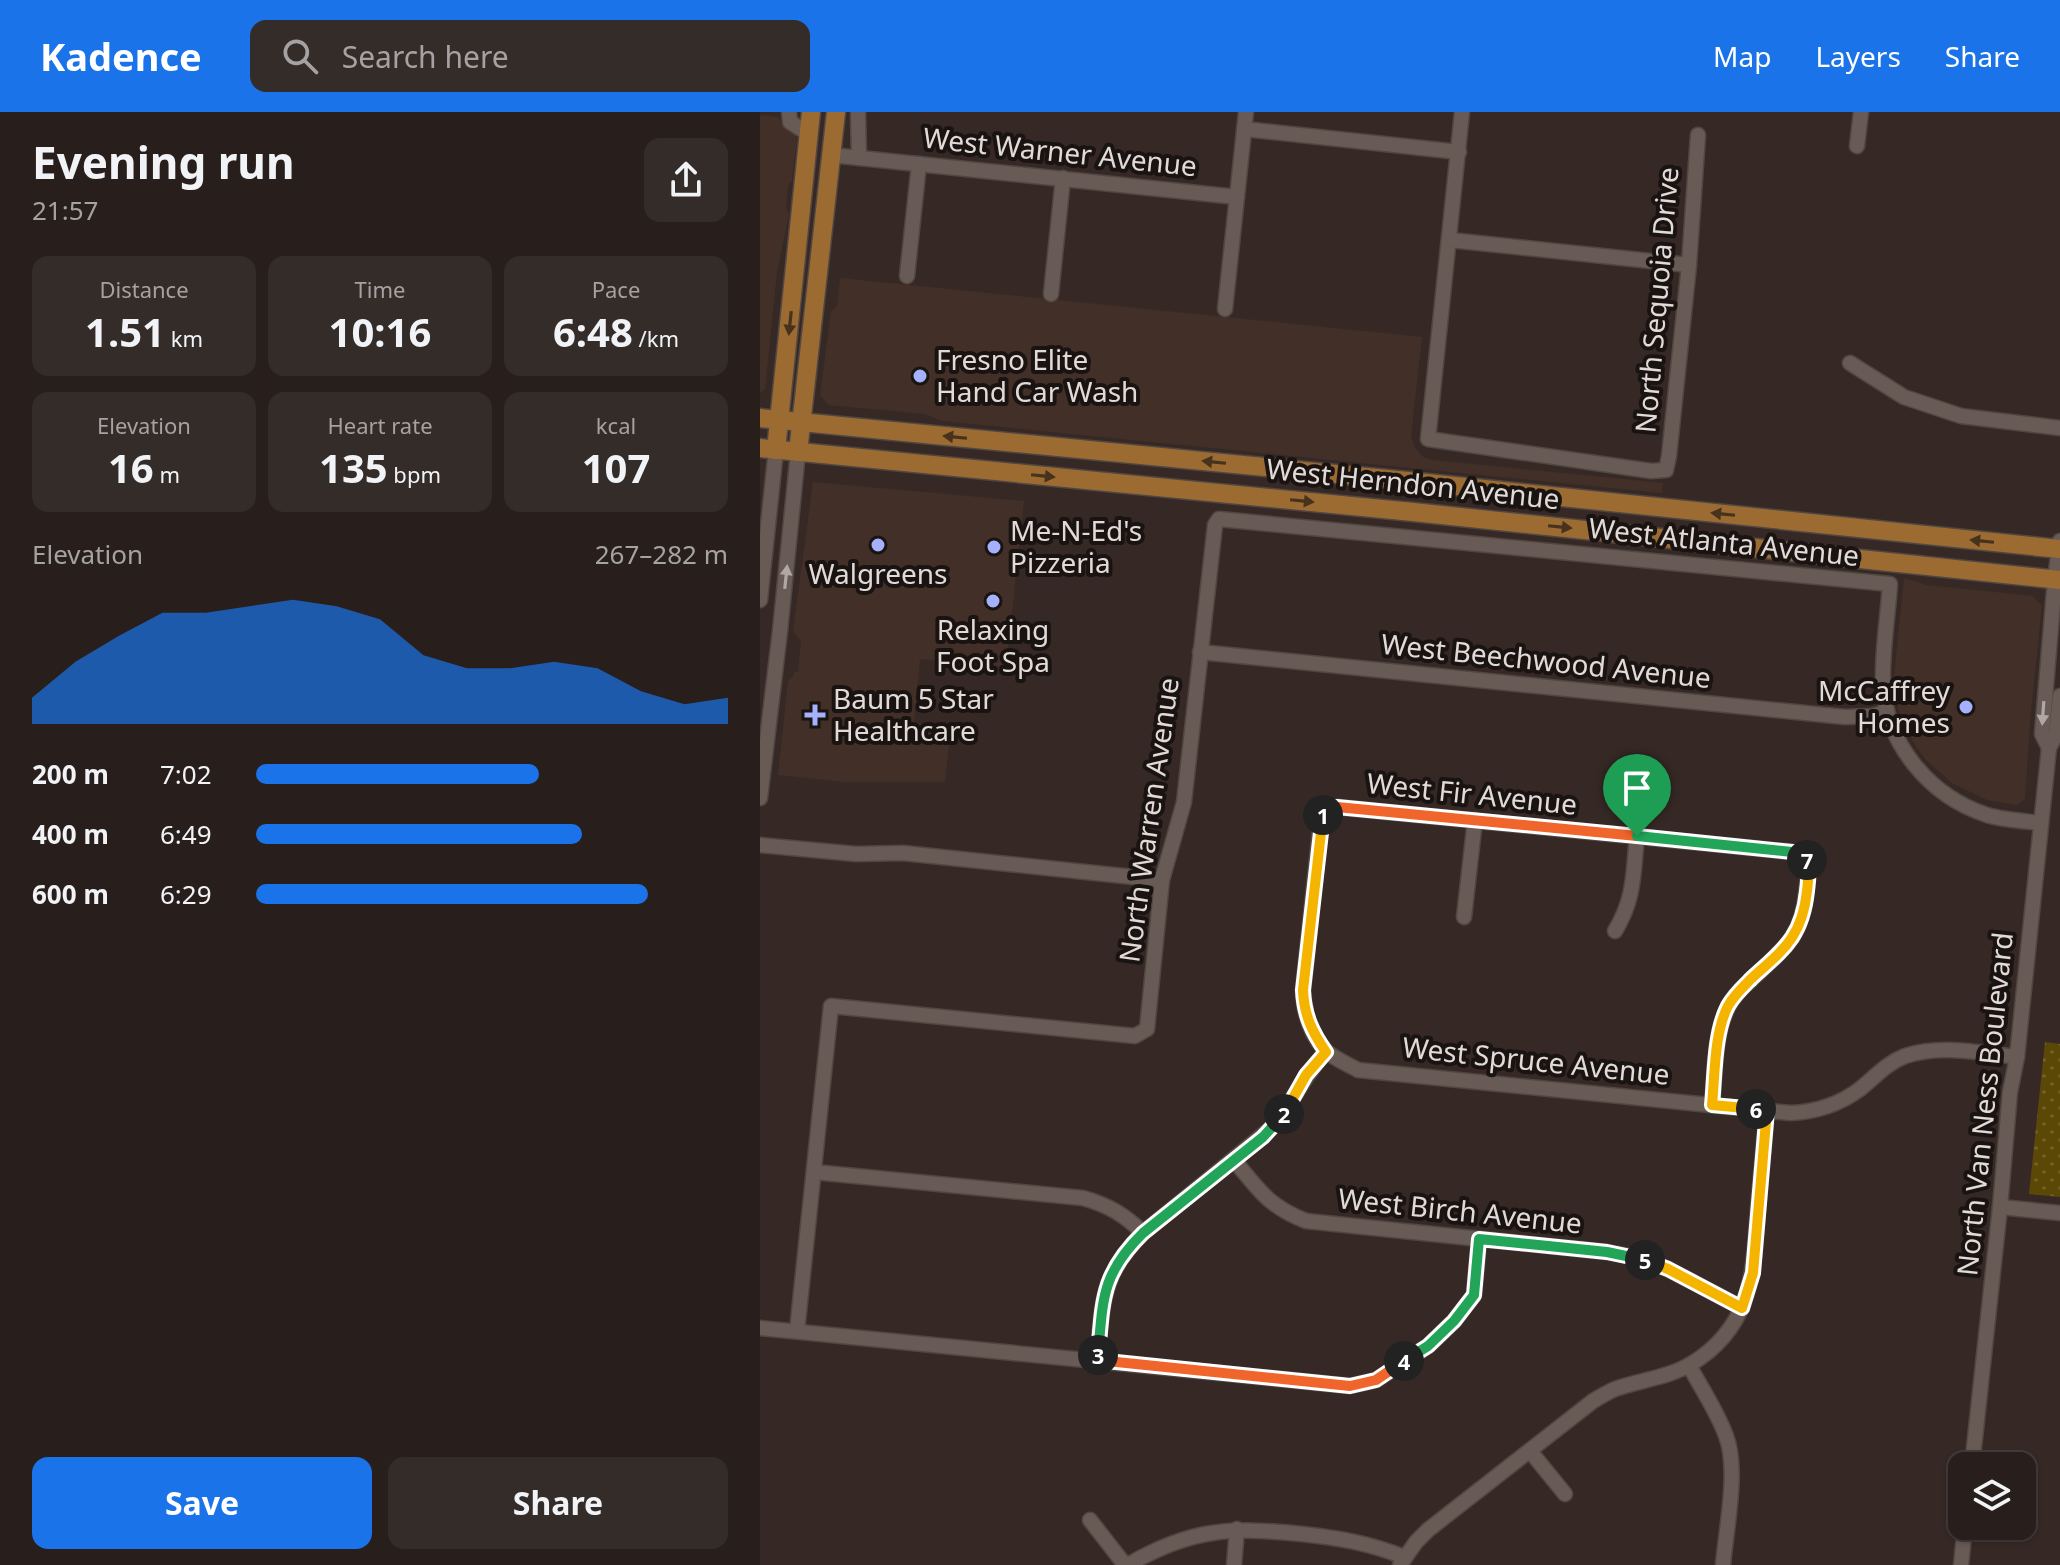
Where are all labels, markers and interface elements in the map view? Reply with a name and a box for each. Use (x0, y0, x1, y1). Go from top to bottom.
search box (250, 20, 810, 92)
text: Kadence (40, 30, 202, 82)
icon: search (278, 34, 322, 78)
text: Search here (342, 36, 509, 77)
text: Map (1713, 37, 1771, 75)
text: Layers (1815, 37, 1901, 75)
text: Share (1945, 37, 2020, 75)
street label: West Warner Avenue (921, 118, 1199, 184)
text: Evening run (32, 132, 295, 192)
button: share (644, 138, 728, 222)
street label: North Sequoia Drive (1625, 165, 1687, 434)
text: 21:57 (32, 192, 98, 228)
text: Distance (99, 274, 189, 304)
text: Time (355, 274, 405, 304)
text: Pace (592, 274, 640, 304)
text: 1.51 (85, 304, 165, 359)
text: 10:16 (329, 304, 431, 359)
text: 6:48 (553, 304, 633, 359)
one-way arrow (783, 311, 796, 336)
text: km (165, 323, 203, 353)
text: /km (633, 323, 679, 353)
place label: Fresno Elite Hand Car Wash (936, 340, 1138, 410)
marker: Fresno Elite Hand Car Wash (911, 367, 929, 385)
text: Elevation (97, 410, 191, 440)
text: Heart rate (327, 410, 433, 440)
text: kcal (596, 410, 636, 440)
one-way arrow (942, 431, 967, 444)
text: 16 (108, 440, 154, 495)
text: 135 (319, 440, 388, 495)
text: 107 (582, 440, 650, 495)
street label: West Herndon Avenue (1265, 449, 1562, 517)
one-way arrow (1201, 456, 1226, 469)
text: m (154, 459, 180, 489)
text: bpm (388, 459, 441, 489)
one-way arrow (1031, 469, 1056, 482)
one-way arrow (1290, 495, 1315, 508)
street label: West Atlanta Avenue (1587, 508, 1861, 574)
one-way arrow (1710, 508, 1735, 521)
place label: Me-N-Ed's Pizzeria (1010, 511, 1142, 581)
one-way arrow (1548, 521, 1573, 534)
one-way arrow (1969, 534, 1994, 547)
text: Elevation (32, 536, 143, 572)
text: 267–282 m (595, 536, 728, 572)
marker: Walgreens (869, 536, 887, 554)
marker: Me-N-Ed's Pizzeria (985, 538, 1003, 556)
place label: Walgreens (809, 554, 947, 592)
one-way arrow (779, 565, 792, 590)
marker: Relaxing Foot Spa (984, 592, 1002, 610)
place label: Relaxing Foot Spa (936, 610, 1050, 680)
street label: West Beechwood Avenue (1379, 624, 1713, 696)
place label: McCaffrey Homes (1818, 671, 1951, 741)
street label: North Warren Avenue (1109, 675, 1187, 965)
place label: Baum 5 Star Healthcare (833, 679, 994, 749)
marker: McCaffrey Homes (1957, 698, 1975, 716)
one-way arrow (2036, 701, 2049, 726)
marker: Baum 5 Star Healthcare (804, 704, 826, 726)
pin (1603, 754, 1671, 836)
text: 200 m (32, 756, 109, 792)
text: 7:02 (160, 756, 212, 792)
street label: West Fir Avenue (1365, 763, 1579, 823)
icon: arrive (1615, 766, 1659, 810)
pin: 1 (1303, 795, 1343, 835)
text: 1 (1317, 800, 1329, 830)
text: 400 m (32, 816, 109, 852)
text: 6:49 (160, 816, 212, 852)
pin: 7 (1787, 840, 1827, 880)
text: 7 (1801, 845, 1813, 875)
text: 600 m (32, 876, 109, 912)
text: 6:29 (160, 876, 212, 912)
street label: North Van Ness Boulevard (1947, 930, 2021, 1278)
street label: West Spruce Avenue (1401, 1027, 1672, 1093)
pin: 6 (1736, 1089, 1776, 1129)
pin: 2 (1264, 1094, 1304, 1134)
text: 6 (1750, 1094, 1762, 1124)
text: 2 (1278, 1099, 1290, 1129)
street label: West Birch Avenue (1336, 1178, 1584, 1242)
pin: 5 (1625, 1240, 1665, 1280)
text: 5 (1639, 1245, 1651, 1275)
pin: 3 (1078, 1335, 1118, 1375)
text: 3 (1092, 1340, 1104, 1370)
pin: 4 (1384, 1341, 1424, 1381)
text: 4 (1398, 1346, 1410, 1376)
map controls (1948, 1452, 2036, 1540)
button: layers (1948, 1452, 2036, 1540)
button: Save (32, 1457, 372, 1549)
button: Share (388, 1457, 728, 1549)

